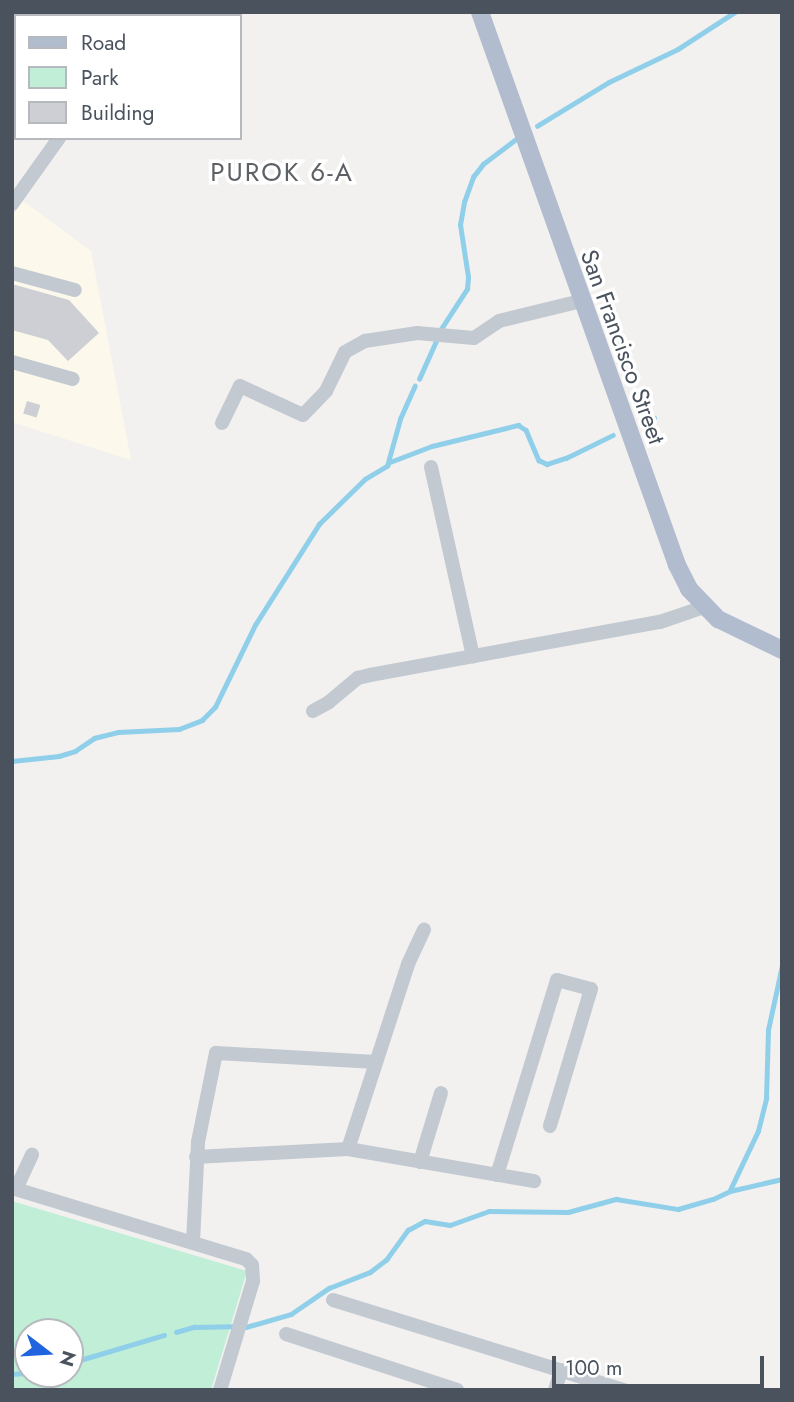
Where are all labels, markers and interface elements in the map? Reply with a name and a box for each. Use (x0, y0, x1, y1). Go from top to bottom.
legend (14, 14, 242, 140)
text: Road (81, 28, 126, 58)
text: Park (81, 63, 118, 93)
text: Building (81, 98, 154, 128)
district label: PUROK 6-A (211, 157, 353, 189)
street label: San Francisco Street (574, 246, 672, 448)
north arrow (14, 1318, 84, 1388)
scale bar (556, 1342, 768, 1386)
text: N (53, 1348, 83, 1370)
text: 100 m (565, 1353, 622, 1383)

